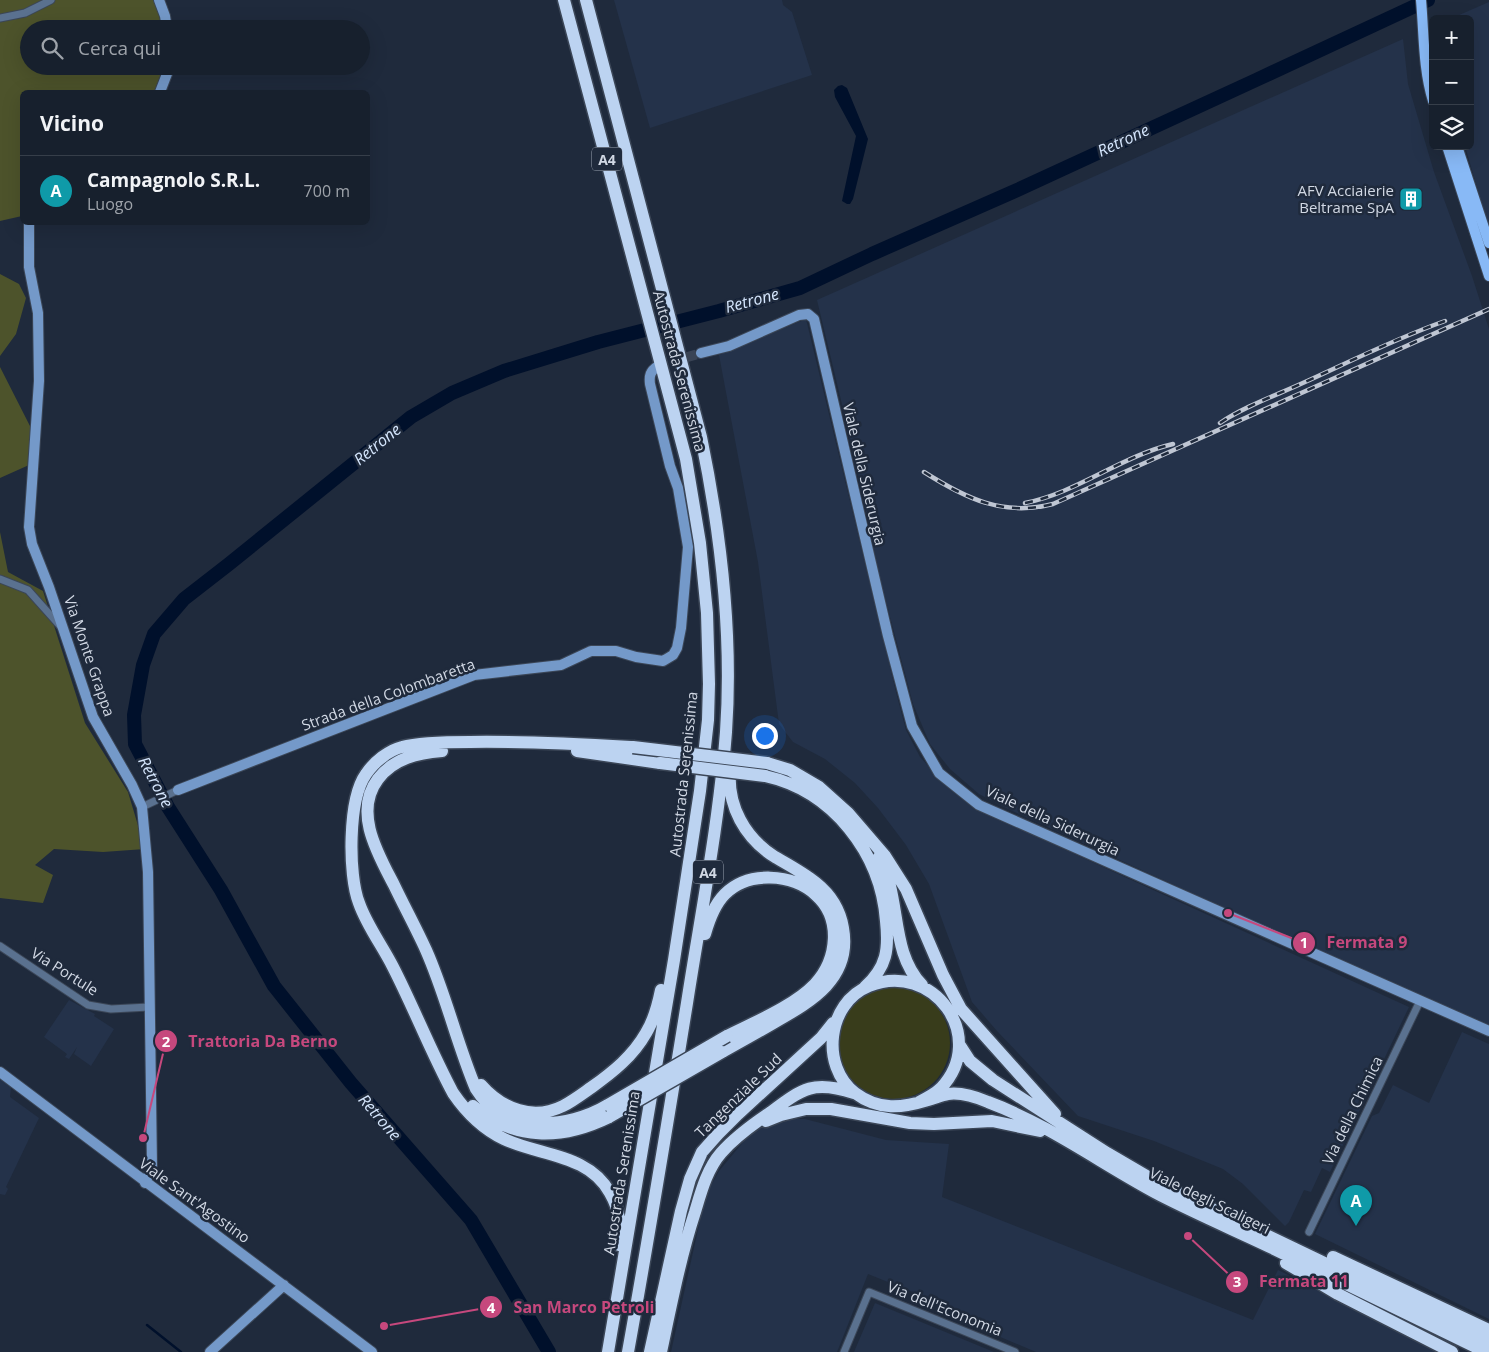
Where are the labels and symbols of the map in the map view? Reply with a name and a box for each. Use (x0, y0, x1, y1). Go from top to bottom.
water label: Retrone (1093, 118, 1153, 162)
road number: A4 (592, 148, 622, 170)
place label: AFV Acciaierie Beltrame SpA (1297, 180, 1395, 217)
building icon: AFV Acciaierie Beltrame SpA (1398, 186, 1424, 212)
water label: Retrone (723, 282, 781, 318)
street label: Autostrada Serenissima (649, 288, 711, 454)
street label: Viale della Siderurgia (839, 401, 891, 547)
water label: Retrone (349, 418, 405, 470)
street label: Via Monte Grappa (60, 593, 120, 719)
street label: Strada della Colombaretta (299, 653, 477, 735)
street label: Autostrada Serenissima (664, 690, 702, 858)
your location (752, 723, 778, 749)
water label: Retrone (133, 753, 179, 811)
street label: Viale della Siderurgia (983, 780, 1123, 860)
road number: A4 (693, 860, 723, 884)
callout: Fermata 9 (1292, 927, 1417, 958)
text: Fermata 9 (1327, 931, 1407, 953)
text: 1 (1300, 932, 1308, 952)
street label: Via Portule (28, 942, 102, 1000)
callout: Trattoria Da Berno (153, 1026, 348, 1057)
text: Trattoria Da Berno (188, 1030, 338, 1052)
text: 2 (162, 1031, 171, 1051)
street label: Tangenziale Sud (690, 1048, 786, 1142)
street label: Via della Chimica (1317, 1053, 1387, 1167)
water label: Retrone (354, 1089, 406, 1145)
street label: Autostrada Serenissima (598, 1089, 644, 1257)
street label: Viale Sant'Agostino (135, 1153, 255, 1247)
street label: Viale degli Scaligeri (1146, 1162, 1274, 1238)
pin: A (1340, 1185, 1372, 1226)
callout: Fermata 11 (1224, 1266, 1359, 1297)
text: Fermata 11 (1259, 1270, 1349, 1292)
text: 3 (1233, 1271, 1241, 1291)
street label: Via dell'Economia (885, 1276, 1005, 1340)
callout: San Marco Petroli (478, 1292, 664, 1323)
text: San Marco Petroli (514, 1296, 654, 1318)
text: 4 (487, 1297, 496, 1317)

